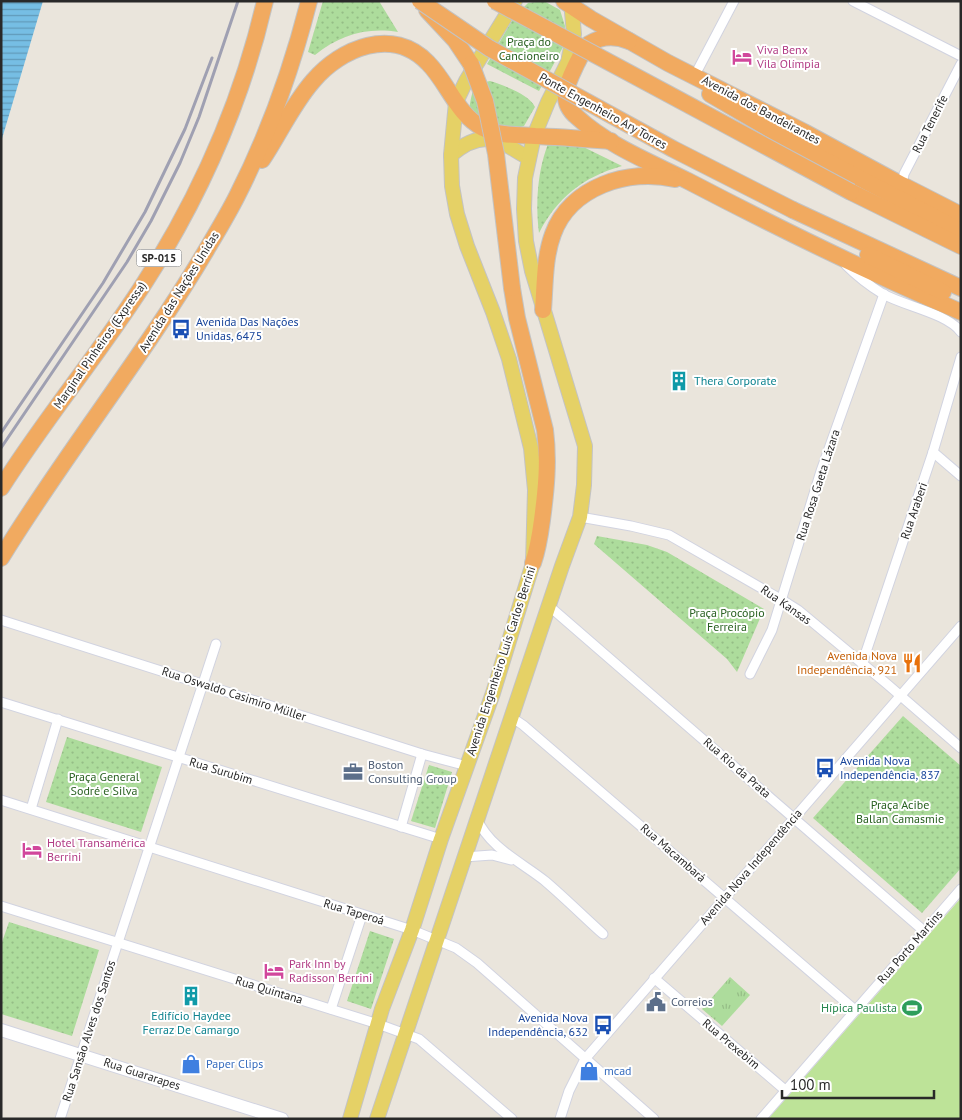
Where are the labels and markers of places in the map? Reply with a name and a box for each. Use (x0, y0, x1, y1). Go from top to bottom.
place label: Viva Benx Vila Olímpia (756, 42, 820, 71)
hotel icon: Viva Benx Vila Olímpia (731, 46, 753, 68)
place label: Avenida Das Nações Unidas, 6475 (196, 314, 299, 343)
bus stop icon: Avenida Das Nações Unidas, 6475 (170, 318, 192, 340)
building icon: Thera Corporate (668, 370, 690, 392)
place label: Thera Corporate (694, 373, 777, 388)
place label: Avenida Nova Independência, 921 (797, 648, 897, 677)
restaurant icon: Avenida Nova Independência, 921 (901, 652, 923, 674)
place label: Avenida Nova Independência, 837 (840, 753, 940, 782)
place label: Boston Consulting Group (368, 757, 457, 786)
bus stop icon: Avenida Nova Independência, 837 (814, 757, 836, 779)
office icon: Boston Consulting Group (342, 761, 364, 783)
place label: Hotel Transamérica Berrini (47, 835, 145, 864)
hotel icon: Hotel Transamérica Berrini (21, 839, 43, 861)
place label: Park Inn by Radisson Berrini (289, 956, 372, 985)
hotel icon: Park Inn by Radisson Berrini (263, 960, 285, 982)
building icon: Edifício Haydee Ferraz De Camargo (180, 985, 202, 1007)
public building icon: Correios (645, 991, 667, 1013)
place label: Correios (671, 994, 713, 1009)
sports icon: Hípica Paulista (901, 997, 923, 1019)
place label: Hípica Paulista (821, 1000, 897, 1015)
place label: Edifício Haydee Ferraz De Camargo (142, 1008, 240, 1037)
place label: Avenida Nova Independência, 632 (488, 1010, 588, 1039)
bus stop icon: Avenida Nova Independência, 632 (592, 1014, 614, 1036)
shop icon: Paper Clips (180, 1053, 202, 1075)
place label: Paper Clips (206, 1056, 263, 1071)
shop icon: mcad (578, 1060, 600, 1082)
place label: mcad (604, 1063, 632, 1078)

